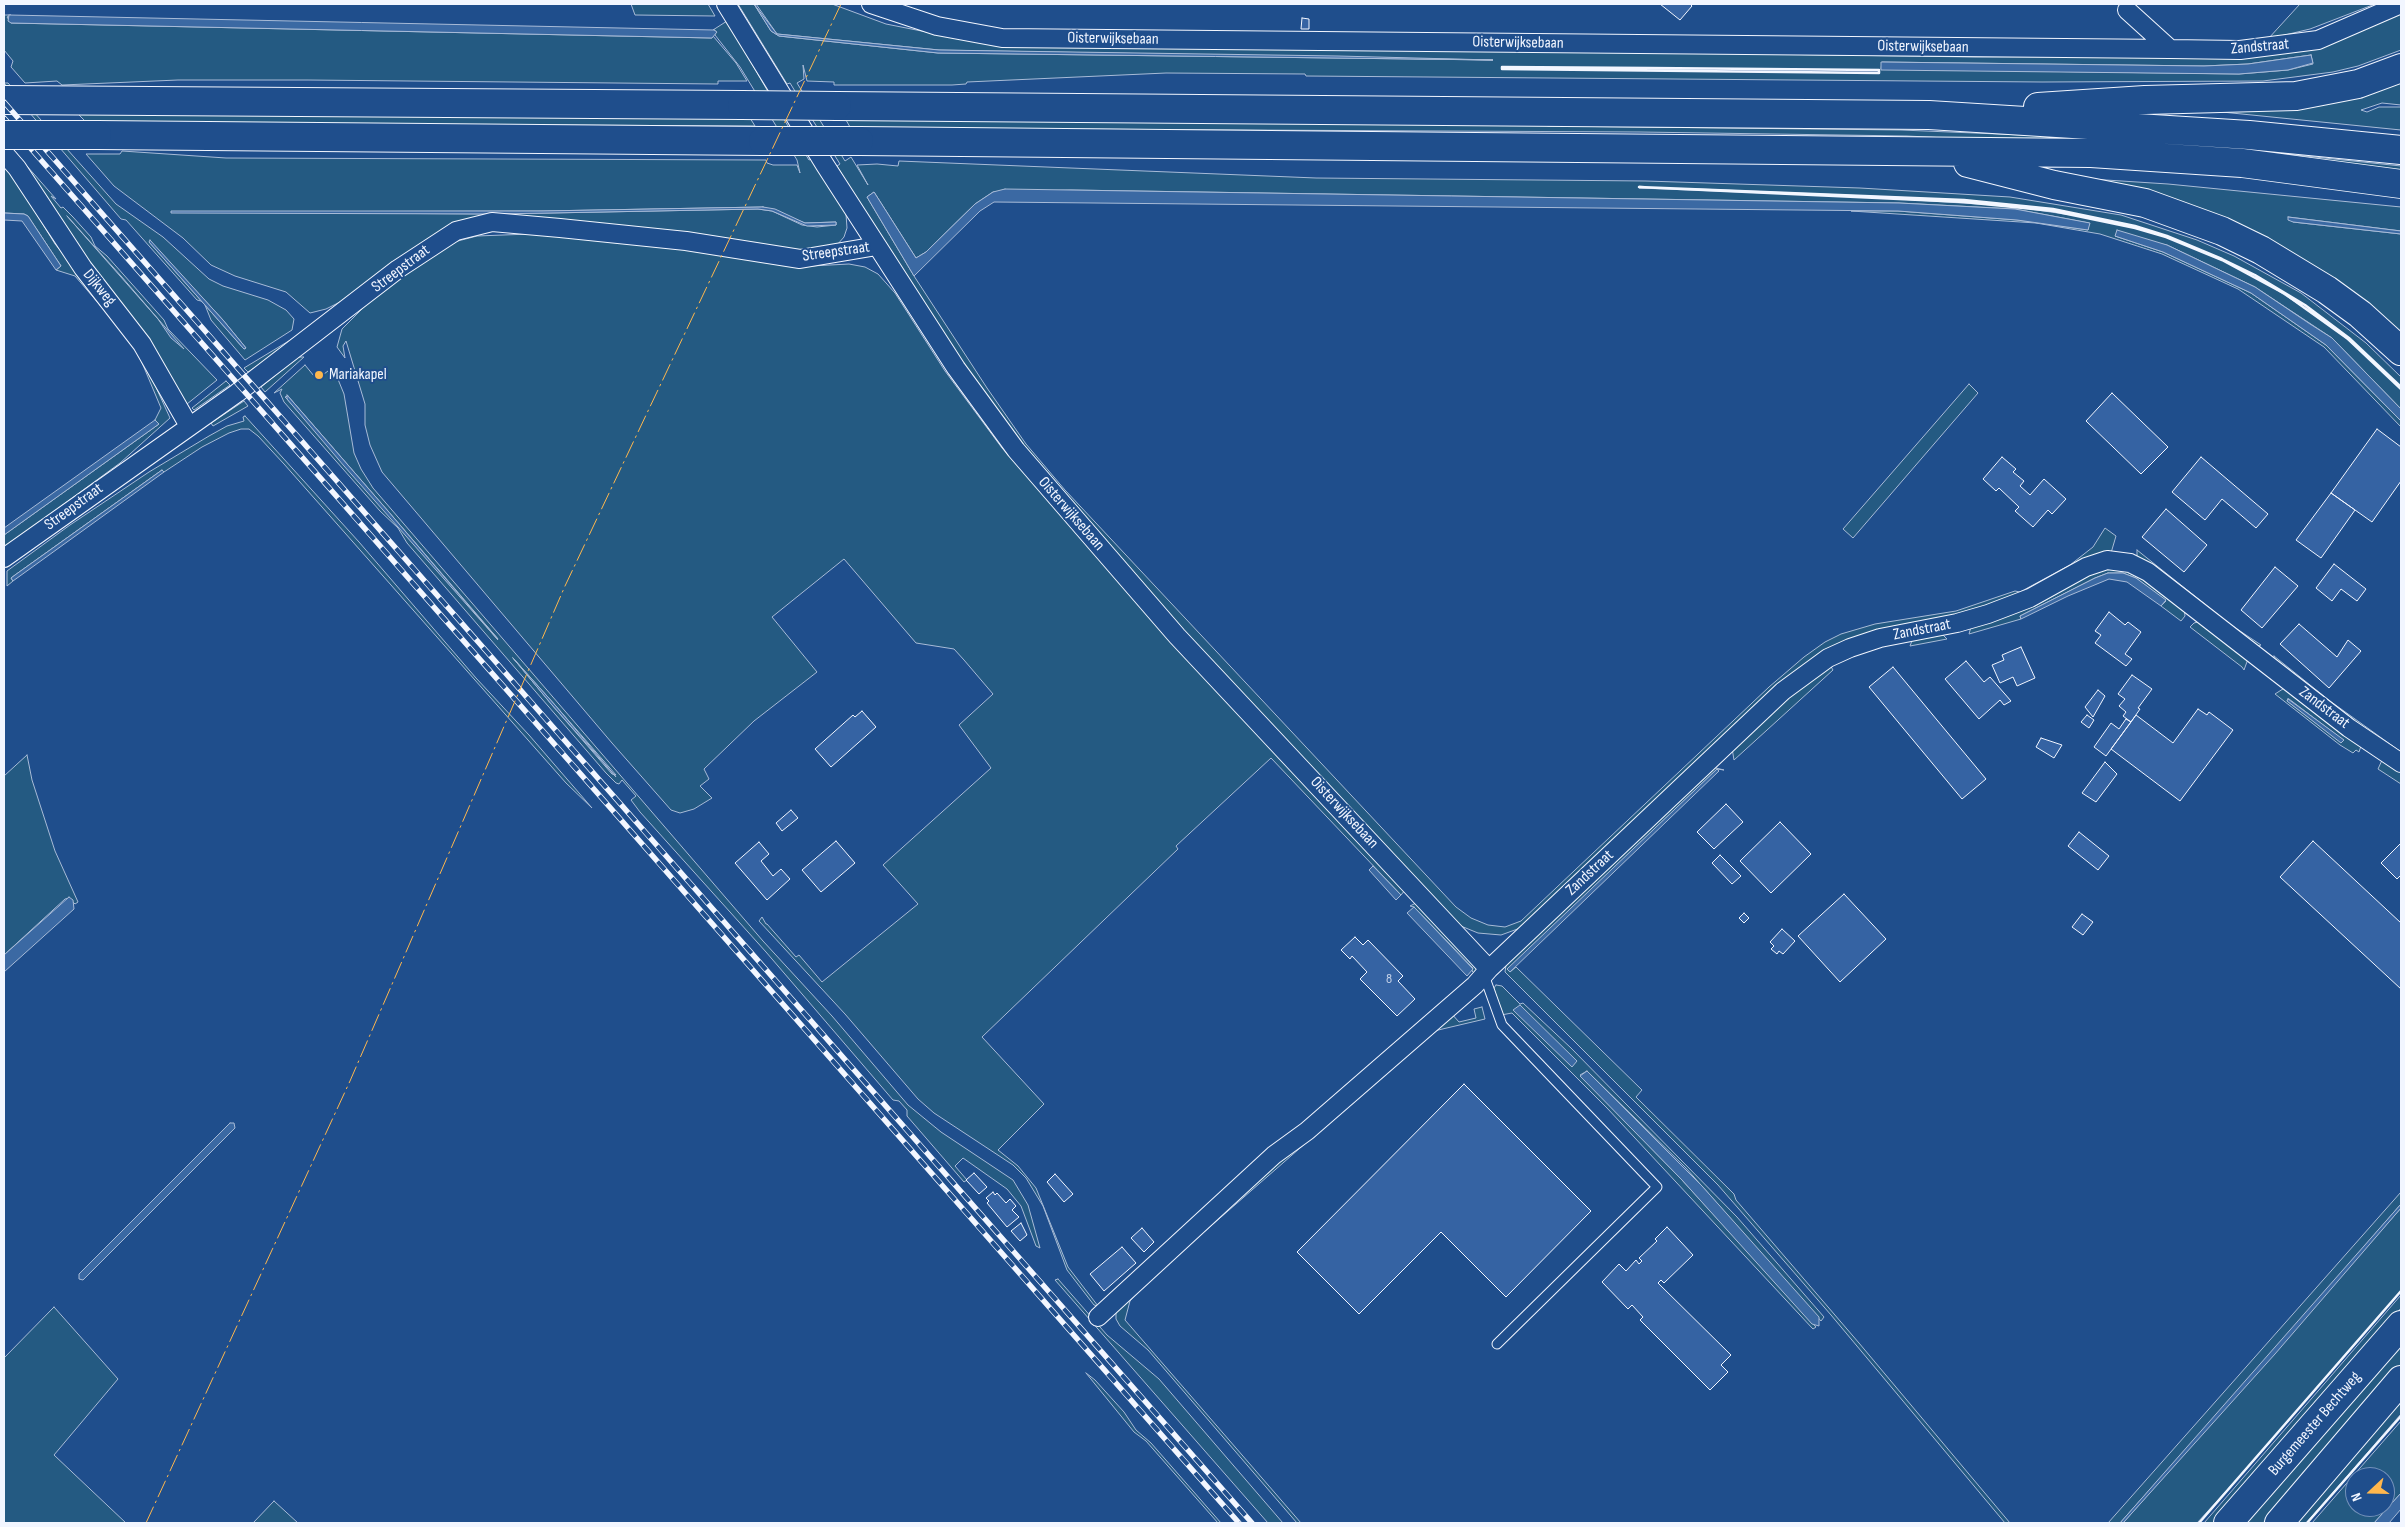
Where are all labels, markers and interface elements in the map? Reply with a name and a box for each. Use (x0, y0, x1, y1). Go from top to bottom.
street label: Oisterwijksebaan (1067, 29, 1159, 49)
street label: Oisterwijksebaan (1472, 33, 1564, 53)
street label: Zandstraat (2230, 35, 2290, 59)
street label: Oisterwijksebaan (1877, 37, 1969, 57)
street label: Streepstraat (801, 238, 871, 266)
street label: Streepstraat (368, 241, 434, 297)
street label: Dijkweg (78, 266, 120, 310)
place label: Mariakapel (329, 365, 387, 385)
marker: Mariakapel (313, 369, 325, 381)
street label: Oisterwijksebaan (1034, 473, 1108, 555)
street label: Streepstraat (41, 479, 107, 535)
street label: Zandstraat (1892, 615, 1952, 645)
street label: Zandstraat (2295, 683, 2353, 733)
street label: Oisterwijksebaan (1306, 773, 1382, 853)
street label: Zandstraat (1562, 846, 1618, 900)
house number: 8 (1386, 971, 1392, 987)
street label: Burgemeester Bechtweg (2265, 1368, 2365, 1480)
north arrow (2345, 1467, 2395, 1517)
text: N (2347, 1491, 2366, 1504)

